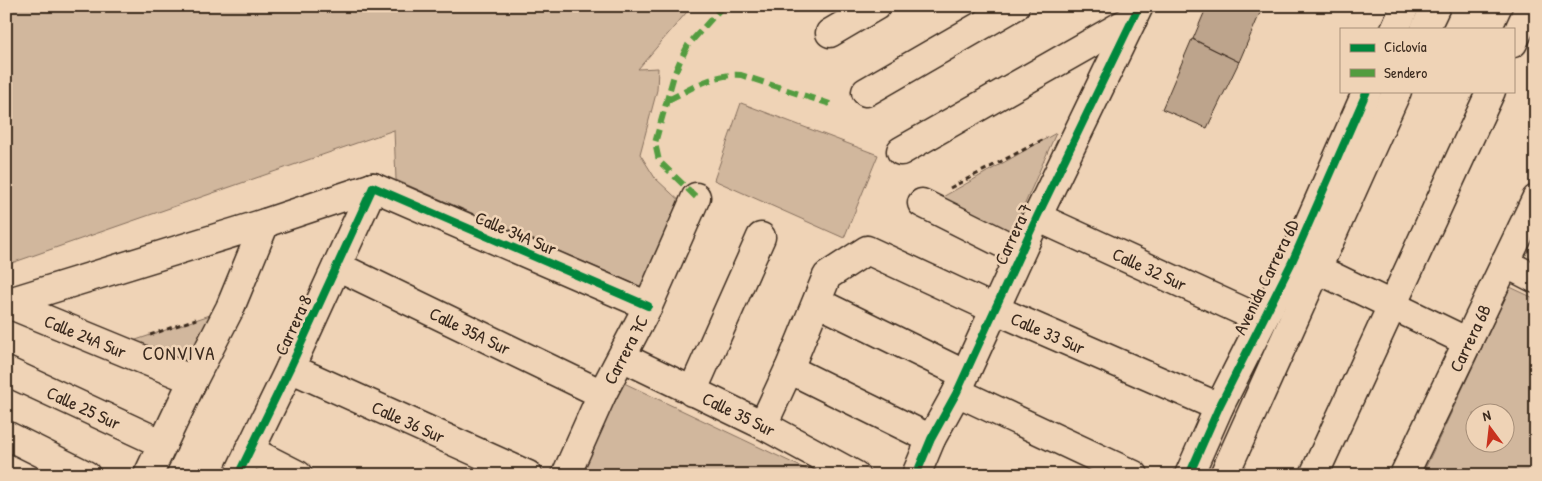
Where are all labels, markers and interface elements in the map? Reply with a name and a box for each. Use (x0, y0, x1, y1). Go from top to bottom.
legend (1340, 28, 1514, 92)
text: Ciclovía (1384, 36, 1427, 57)
text: Sendero (1384, 62, 1427, 83)
street label: Carrera 7 (988, 199, 1038, 269)
street label: Calle 34A Sur (471, 205, 561, 261)
street label: Avenida Carrera 6D (1227, 215, 1305, 339)
street label: Calle 32 Sur (1109, 241, 1191, 296)
street label: Carrera 8 (268, 291, 318, 359)
street label: Calle 35A Sur (426, 300, 515, 361)
street label: Carrera 6B (1443, 300, 1496, 376)
street label: Calle 33 Sur (1007, 305, 1089, 360)
street label: Calle 24A Sur (41, 308, 130, 364)
street label: Carrera 7C (597, 310, 654, 388)
district label: CONVIVA (142, 340, 216, 366)
street label: Calle 25 Sur (43, 379, 125, 435)
street label: Calle 35 Sur (698, 385, 780, 442)
street label: Calle 36 Sur (368, 394, 449, 449)
north arrow (1464, 404, 1514, 454)
text: N (1480, 405, 1493, 425)

